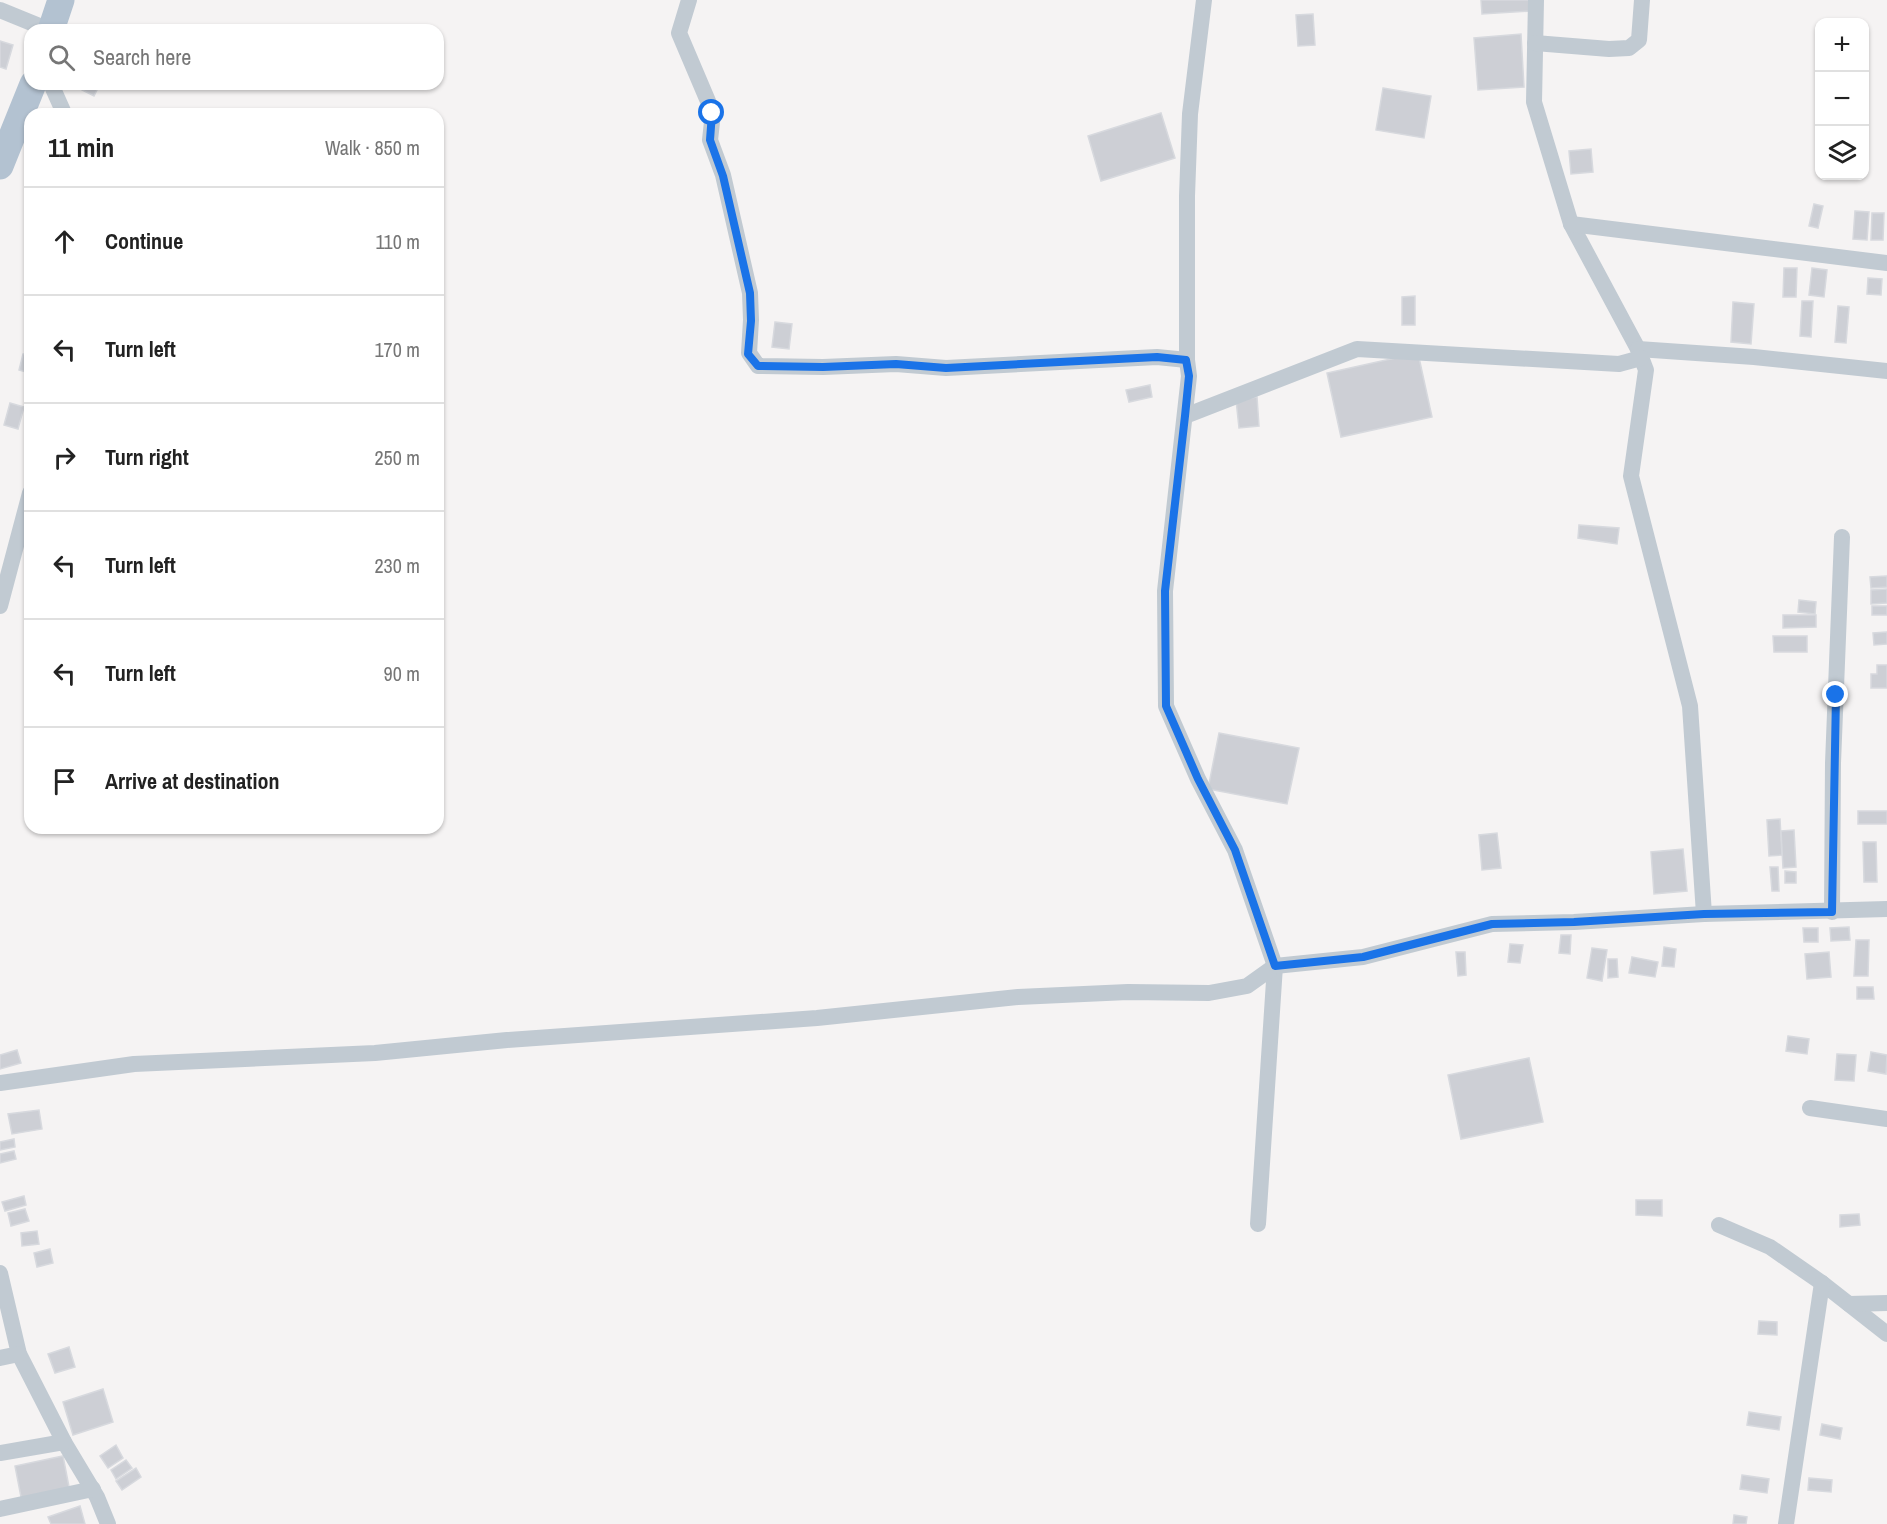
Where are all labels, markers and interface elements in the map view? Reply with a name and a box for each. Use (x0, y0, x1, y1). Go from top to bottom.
map controls (1815, 18, 1869, 180)
button: + (1815, 18, 1869, 72)
search box (24, 24, 444, 90)
icon: search (45, 41, 78, 74)
text: Search here (93, 42, 191, 72)
button: − (1815, 72, 1869, 126)
route start (698, 99, 724, 125)
button: layers (1815, 126, 1869, 180)
text: 11 min (48, 130, 114, 165)
text: Walk · 850 m (325, 134, 420, 161)
icon: ahead (48, 225, 81, 258)
text: Continue (105, 226, 183, 256)
text: 110 m (376, 228, 420, 255)
icon: left (48, 333, 81, 366)
text: Turn left (105, 334, 176, 364)
text: 170 m (374, 336, 420, 363)
icon: right (48, 441, 81, 474)
text: Turn right (105, 442, 189, 472)
text: 250 m (374, 444, 420, 471)
icon: left (48, 549, 81, 582)
text: Turn left (105, 550, 176, 580)
text: 230 m (374, 552, 420, 579)
icon: left (48, 657, 81, 690)
text: Turn left (105, 658, 176, 688)
text: 90 m (384, 660, 420, 687)
route end (1822, 681, 1848, 707)
icon: arrive (48, 765, 81, 798)
text: Arrive at destination (105, 766, 279, 796)

